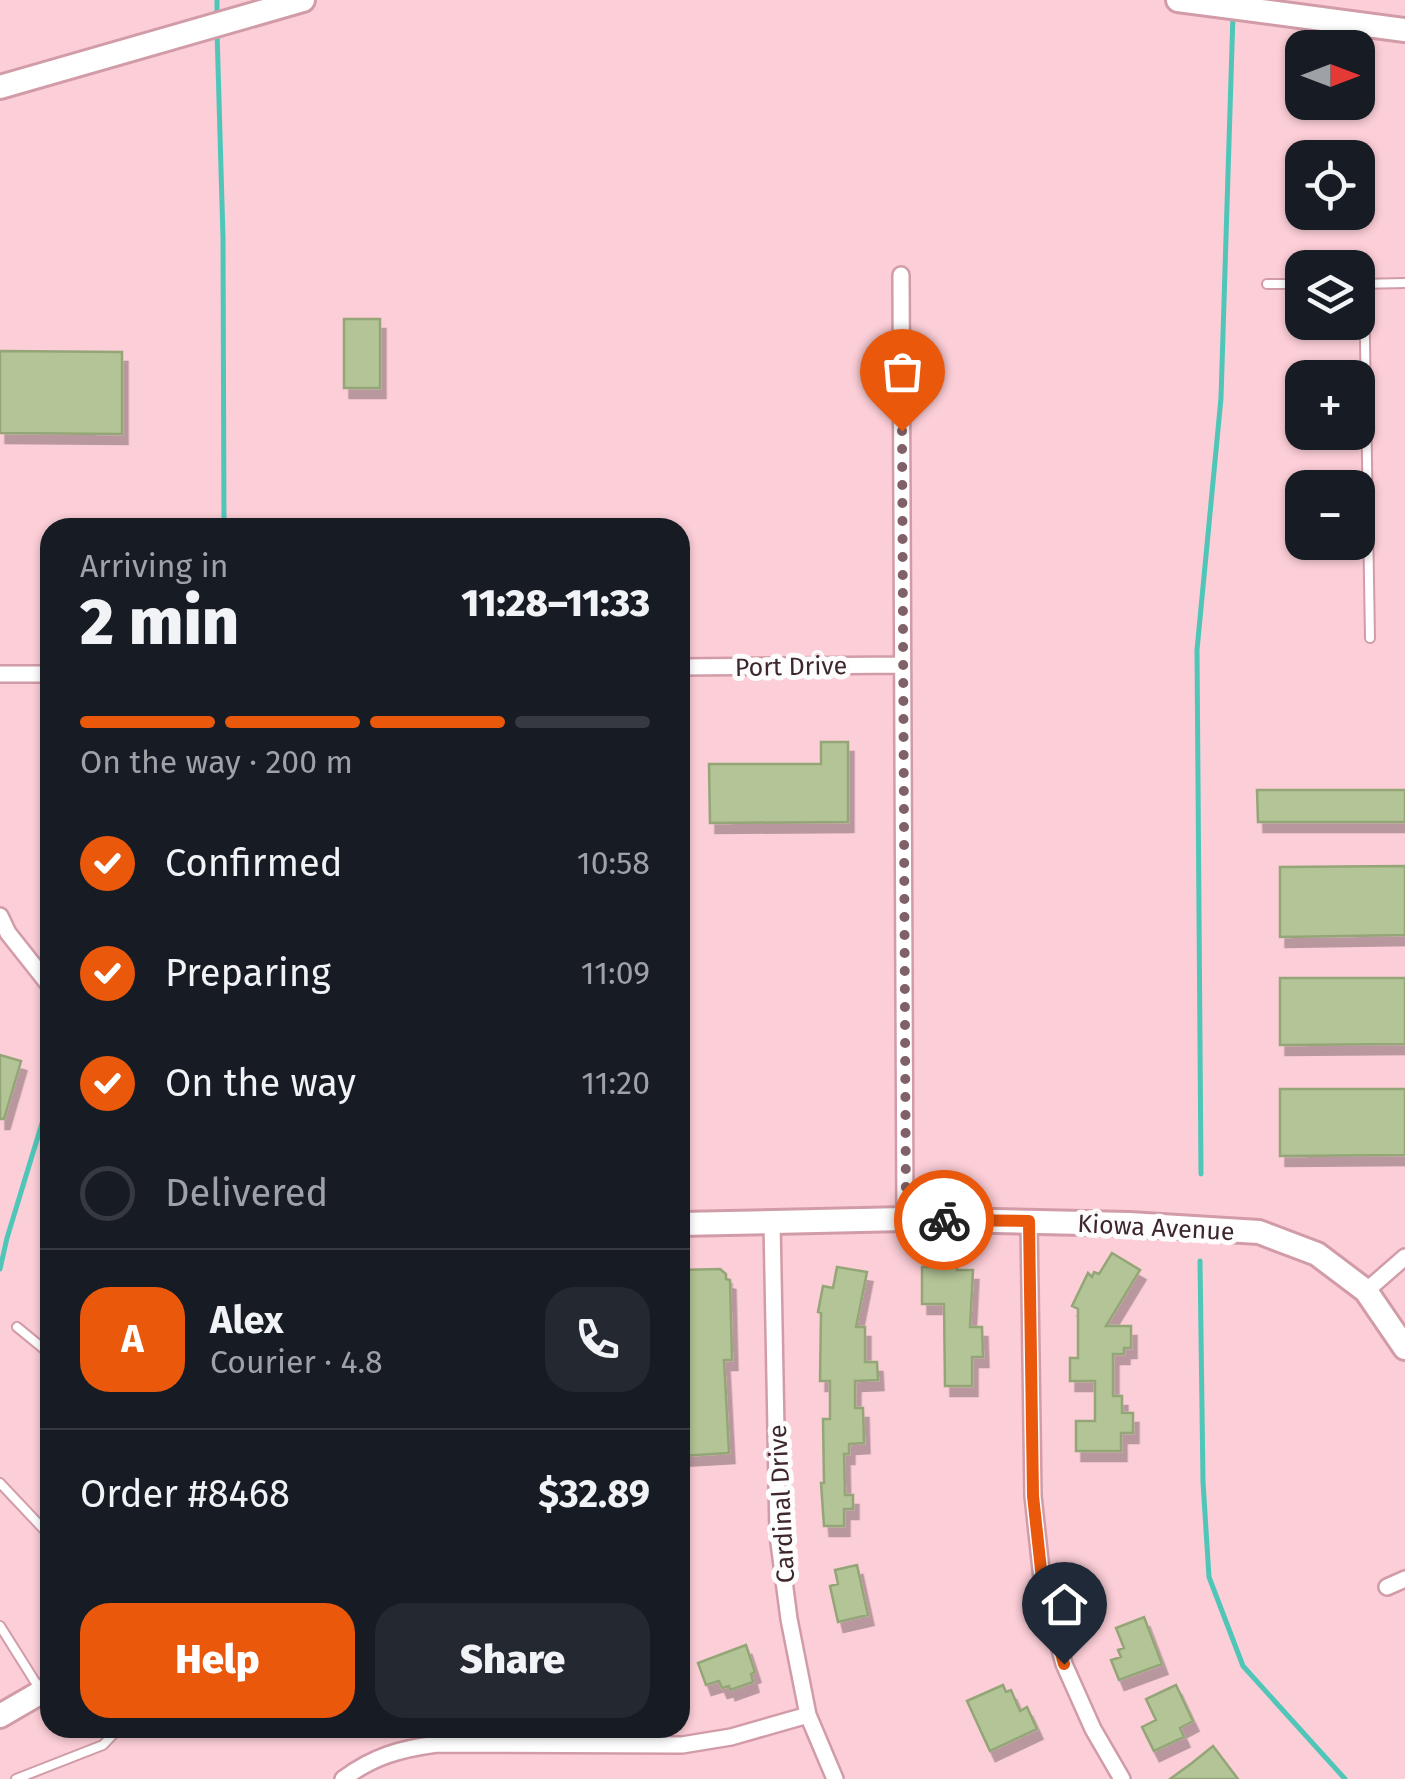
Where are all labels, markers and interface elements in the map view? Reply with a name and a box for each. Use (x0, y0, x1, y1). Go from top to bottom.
north arrow (1285, 30, 1375, 120)
map controls (1285, 30, 1375, 560)
button: locate (1285, 140, 1375, 230)
button: layers (1285, 250, 1375, 340)
pin (860, 329, 945, 432)
icon: bag (875, 344, 930, 399)
button: + (1285, 360, 1375, 450)
button: − (1285, 470, 1375, 560)
text: Arriving in (80, 547, 228, 585)
text: 11:28–11:33 (461, 580, 650, 626)
text: 2 min (80, 583, 239, 661)
street label: Port Drive (735, 651, 847, 683)
text: On the way · 200 m (80, 743, 353, 781)
icon: check (80, 836, 135, 891)
text: Confirmed (165, 840, 343, 886)
text: 10:58 (577, 844, 650, 882)
icon: check (80, 946, 135, 1001)
text: Preparing (165, 950, 331, 996)
text: 11:09 (581, 954, 650, 992)
icon: check (80, 1056, 135, 1111)
text: On the way (165, 1060, 356, 1106)
text: 11:20 (581, 1064, 650, 1102)
text: Delivered (165, 1170, 328, 1216)
courier (894, 1170, 994, 1270)
icon: bike (917, 1193, 972, 1248)
street label: Kiowa Avenue (1077, 1209, 1235, 1247)
button: phone (545, 1287, 650, 1392)
text: Alex (210, 1297, 283, 1343)
text: A (121, 1316, 144, 1362)
text: Courier · 4.8 (210, 1343, 383, 1381)
street label: Cardinal Drive (763, 1424, 801, 1584)
text: Order #8468 (80, 1471, 290, 1517)
text: $32.89 (538, 1471, 650, 1517)
pin (1022, 1562, 1107, 1665)
icon: home (1037, 1577, 1092, 1632)
button: Help (80, 1603, 355, 1718)
button: Share (375, 1603, 650, 1718)

